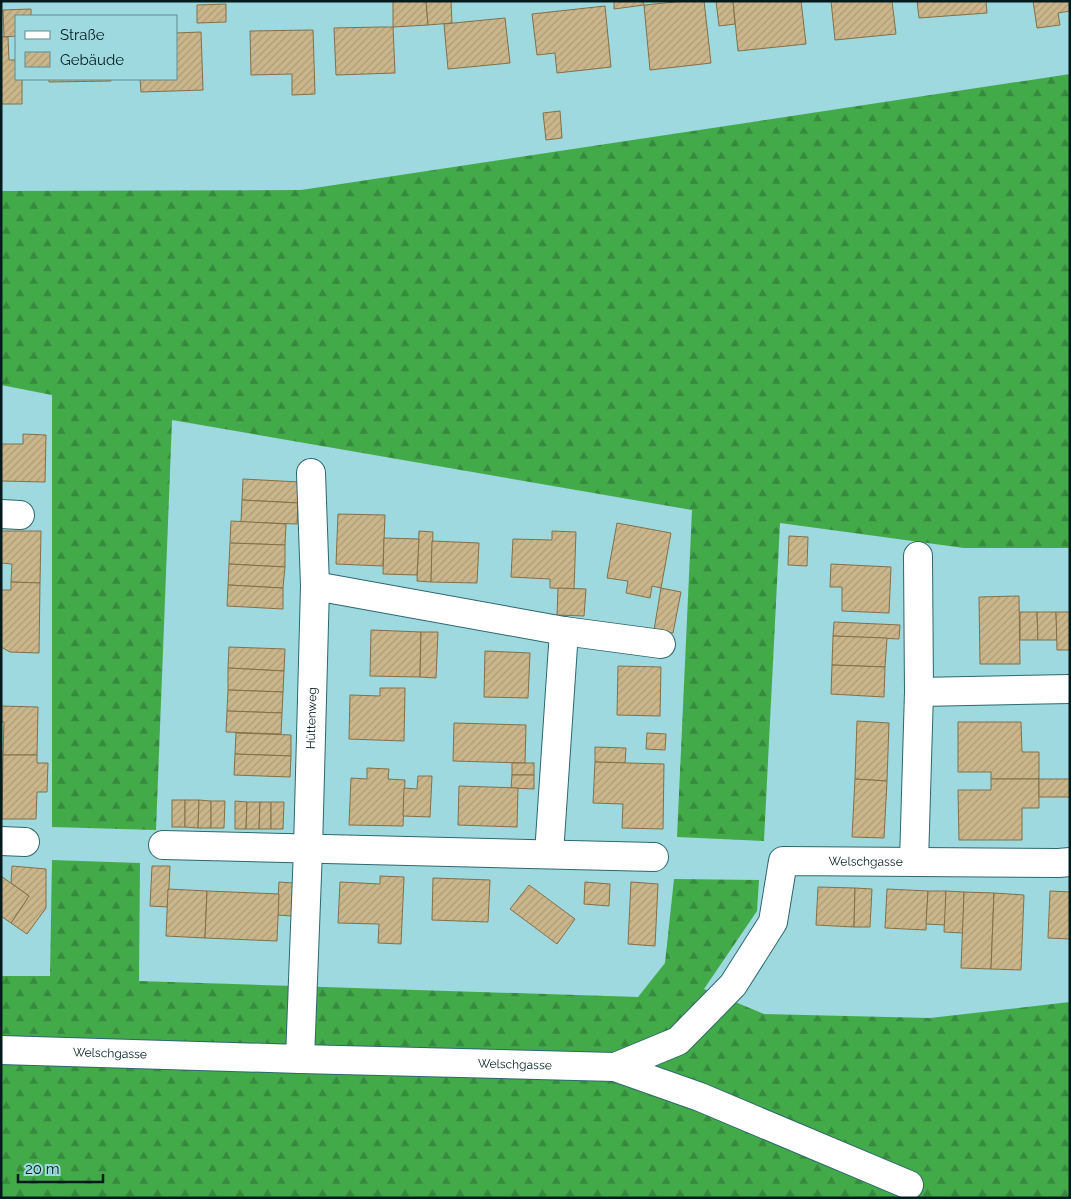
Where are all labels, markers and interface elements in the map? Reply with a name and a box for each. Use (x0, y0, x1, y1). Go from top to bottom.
legend (15, 15, 178, 80)
text: Straße (60, 26, 105, 44)
text: Gebäude (60, 51, 124, 69)
street label: Hüttenweg (304, 687, 319, 749)
street label: Welschgasse (829, 854, 903, 869)
street label: Welschgasse (73, 1045, 147, 1061)
street label: Welschgasse (478, 1057, 552, 1072)
scale bar (18, 1152, 102, 1184)
text: 20 m (25, 1160, 60, 1178)

